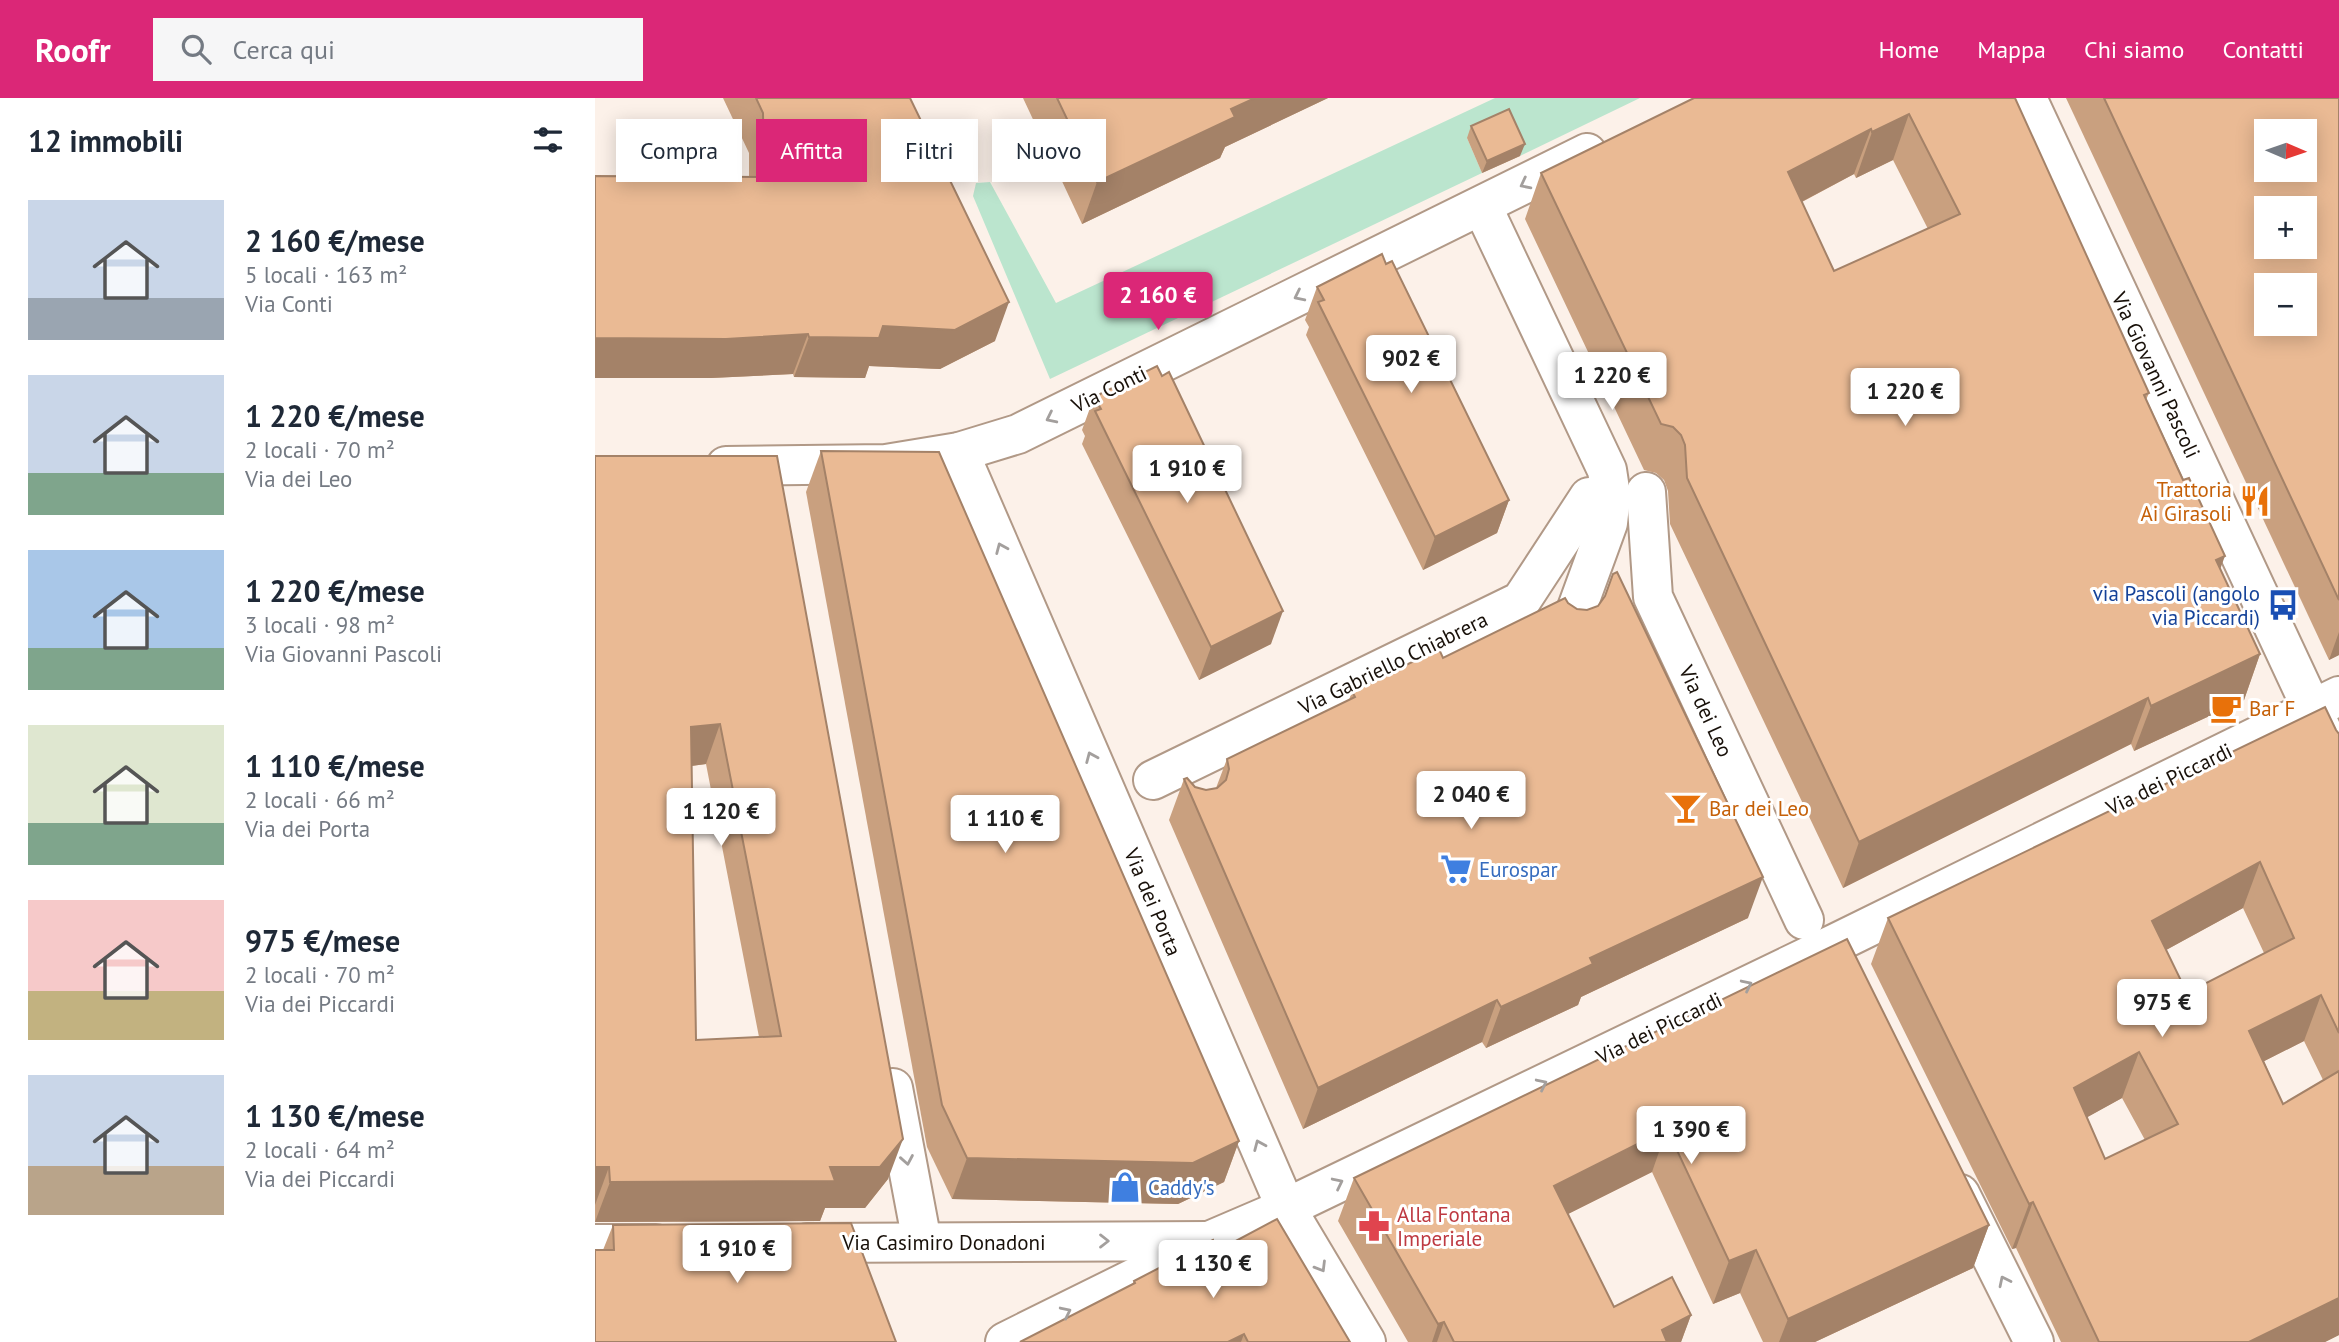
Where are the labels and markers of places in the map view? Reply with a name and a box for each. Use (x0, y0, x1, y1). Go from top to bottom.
pin: 2 160 € (1093, 272, 1223, 332)
pin: 902 € (1362, 336, 1460, 395)
pin: 1 220 € (1547, 352, 1677, 412)
pin: 1 220 € (1840, 368, 1970, 428)
pin: 1 910 € (1122, 446, 1252, 505)
place label: Trattoria Ai Girasoli (2141, 476, 2232, 527)
restaurant icon: Trattoria Ai Girasoli (2238, 484, 2272, 518)
place label: via Pascoli (angolo via Piccardi) (2093, 580, 2260, 631)
bus stop icon: via Pascoli (angolo via Piccardi) (2266, 588, 2300, 622)
cafe icon: Bar F (2209, 691, 2243, 725)
place label: Bar F (2249, 695, 2295, 722)
pin: 2 040 € (1406, 772, 1536, 831)
pin: 1 120 € (656, 788, 786, 848)
bar icon: Bar dei Leo (1669, 791, 1703, 825)
place label: Bar dei Leo (1709, 795, 1809, 822)
pin: 1 110 € (940, 796, 1070, 855)
supermarket icon: Eurospar (1439, 852, 1473, 886)
place label: Eurospar (1479, 856, 1558, 883)
pin: 975 € (2113, 979, 2211, 1039)
pin: 1 390 € (1626, 1107, 1756, 1166)
shop icon: Caddy's (1108, 1170, 1142, 1204)
place label: Caddy's (1148, 1174, 1215, 1201)
place label: Alla Fontana Imperiale (1397, 1201, 1511, 1252)
pharmacy icon: Alla Fontana Imperiale (1357, 1209, 1391, 1243)
pin: 1 910 € (672, 1226, 802, 1285)
pin: 1 130 € (1148, 1240, 1278, 1300)

